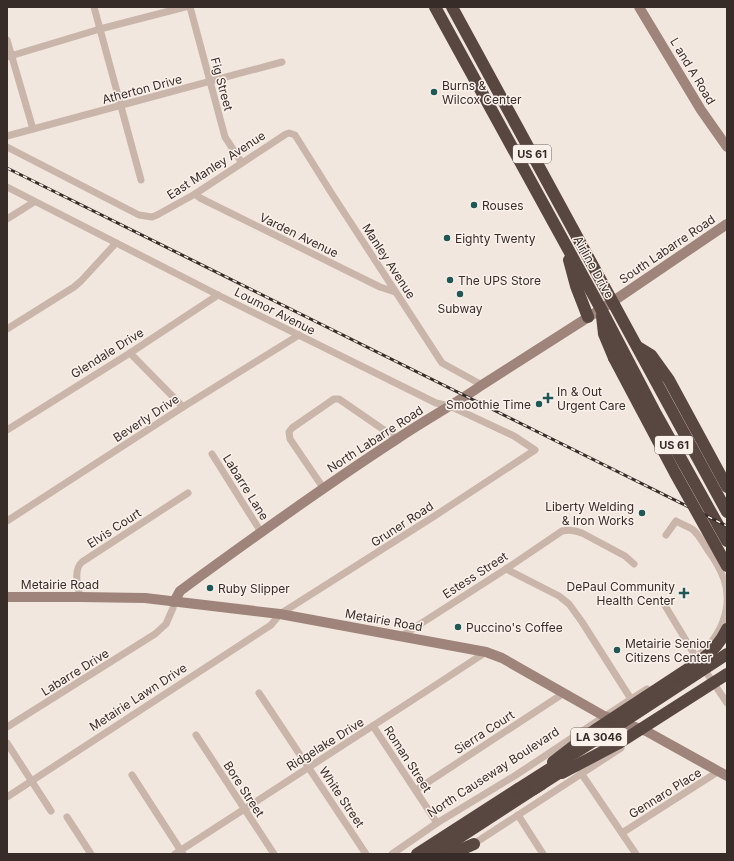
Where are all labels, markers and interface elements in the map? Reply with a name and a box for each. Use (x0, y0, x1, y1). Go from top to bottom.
street label: L and A Road (667, 35, 719, 107)
street label: Fig Street (208, 56, 236, 112)
street label: Atherton Drive (100, 71, 184, 107)
place label: Burns & Wilcox Center (442, 78, 522, 107)
marker: Burns & Wilcox Center (429, 87, 439, 97)
street label: East Manley Avenue (164, 128, 268, 202)
road number: US 61 (513, 145, 551, 163)
place label: Rouses (482, 198, 524, 213)
marker: Rouses (469, 200, 479, 210)
street label: Varden Avenue (257, 209, 341, 261)
street label: South Labarre Road (616, 211, 718, 287)
street label: Manley Avenue (359, 221, 419, 301)
place label: Eighty Twenty (455, 231, 536, 246)
marker: Eighty Twenty (442, 233, 452, 243)
street label: Airline Drive (571, 233, 617, 301)
place label: The UPS Store (458, 273, 541, 288)
marker: The UPS Store (445, 275, 455, 285)
street label: Loumor Avenue (232, 284, 318, 338)
marker: Subway (455, 289, 465, 299)
place label: Subway (437, 301, 483, 316)
street label: Glendale Drive (68, 325, 146, 381)
place label: In & Out Urgent Care (557, 384, 626, 413)
street label: Beverly Drive (110, 391, 182, 445)
marker: In & Out Urgent Care (542, 392, 554, 404)
place label: Smoothie Time (446, 397, 531, 412)
marker: Smoothie Time (534, 399, 544, 409)
street label: North Labarre Road (324, 402, 426, 476)
road number: US 61 (655, 436, 693, 454)
street label: Labarre Lane (220, 451, 272, 523)
street label: Gruner Road (368, 498, 436, 550)
place label: Liberty Welding & Iron Works (545, 499, 634, 528)
street label: Elvis Court (84, 505, 144, 551)
marker: Liberty Welding & Iron Works (637, 508, 647, 518)
street label: Estess Street (440, 548, 510, 602)
street label: Metairie Road (21, 577, 99, 592)
place label: DePaul Community Health Center (567, 579, 675, 608)
place label: Ruby Slipper (218, 581, 290, 596)
marker: Ruby Slipper (205, 583, 215, 593)
marker: DePaul Community Health Center (678, 587, 690, 599)
street label: Metairie Road (344, 606, 424, 634)
place label: Puccino's Coffee (466, 620, 563, 635)
marker: Puccino's Coffee (453, 622, 463, 632)
place label: Metairie Senior Citizens Center (625, 636, 712, 665)
street label: Labarre Drive (38, 645, 112, 699)
marker: Metairie Senior Citizens Center (612, 645, 622, 655)
street label: Metairie Lawn Drive (87, 660, 189, 734)
street label: Sierra Court (451, 707, 517, 757)
street label: Ridgelake Drive (284, 714, 366, 774)
street label: Roman Street (381, 723, 435, 795)
street label: North Causeway Boulevard (424, 724, 562, 820)
road number: LA 3046 (571, 728, 627, 746)
street label: Bore Street (220, 758, 268, 820)
street label: White Street (316, 764, 368, 830)
street label: Gennaro Place (626, 765, 704, 821)

